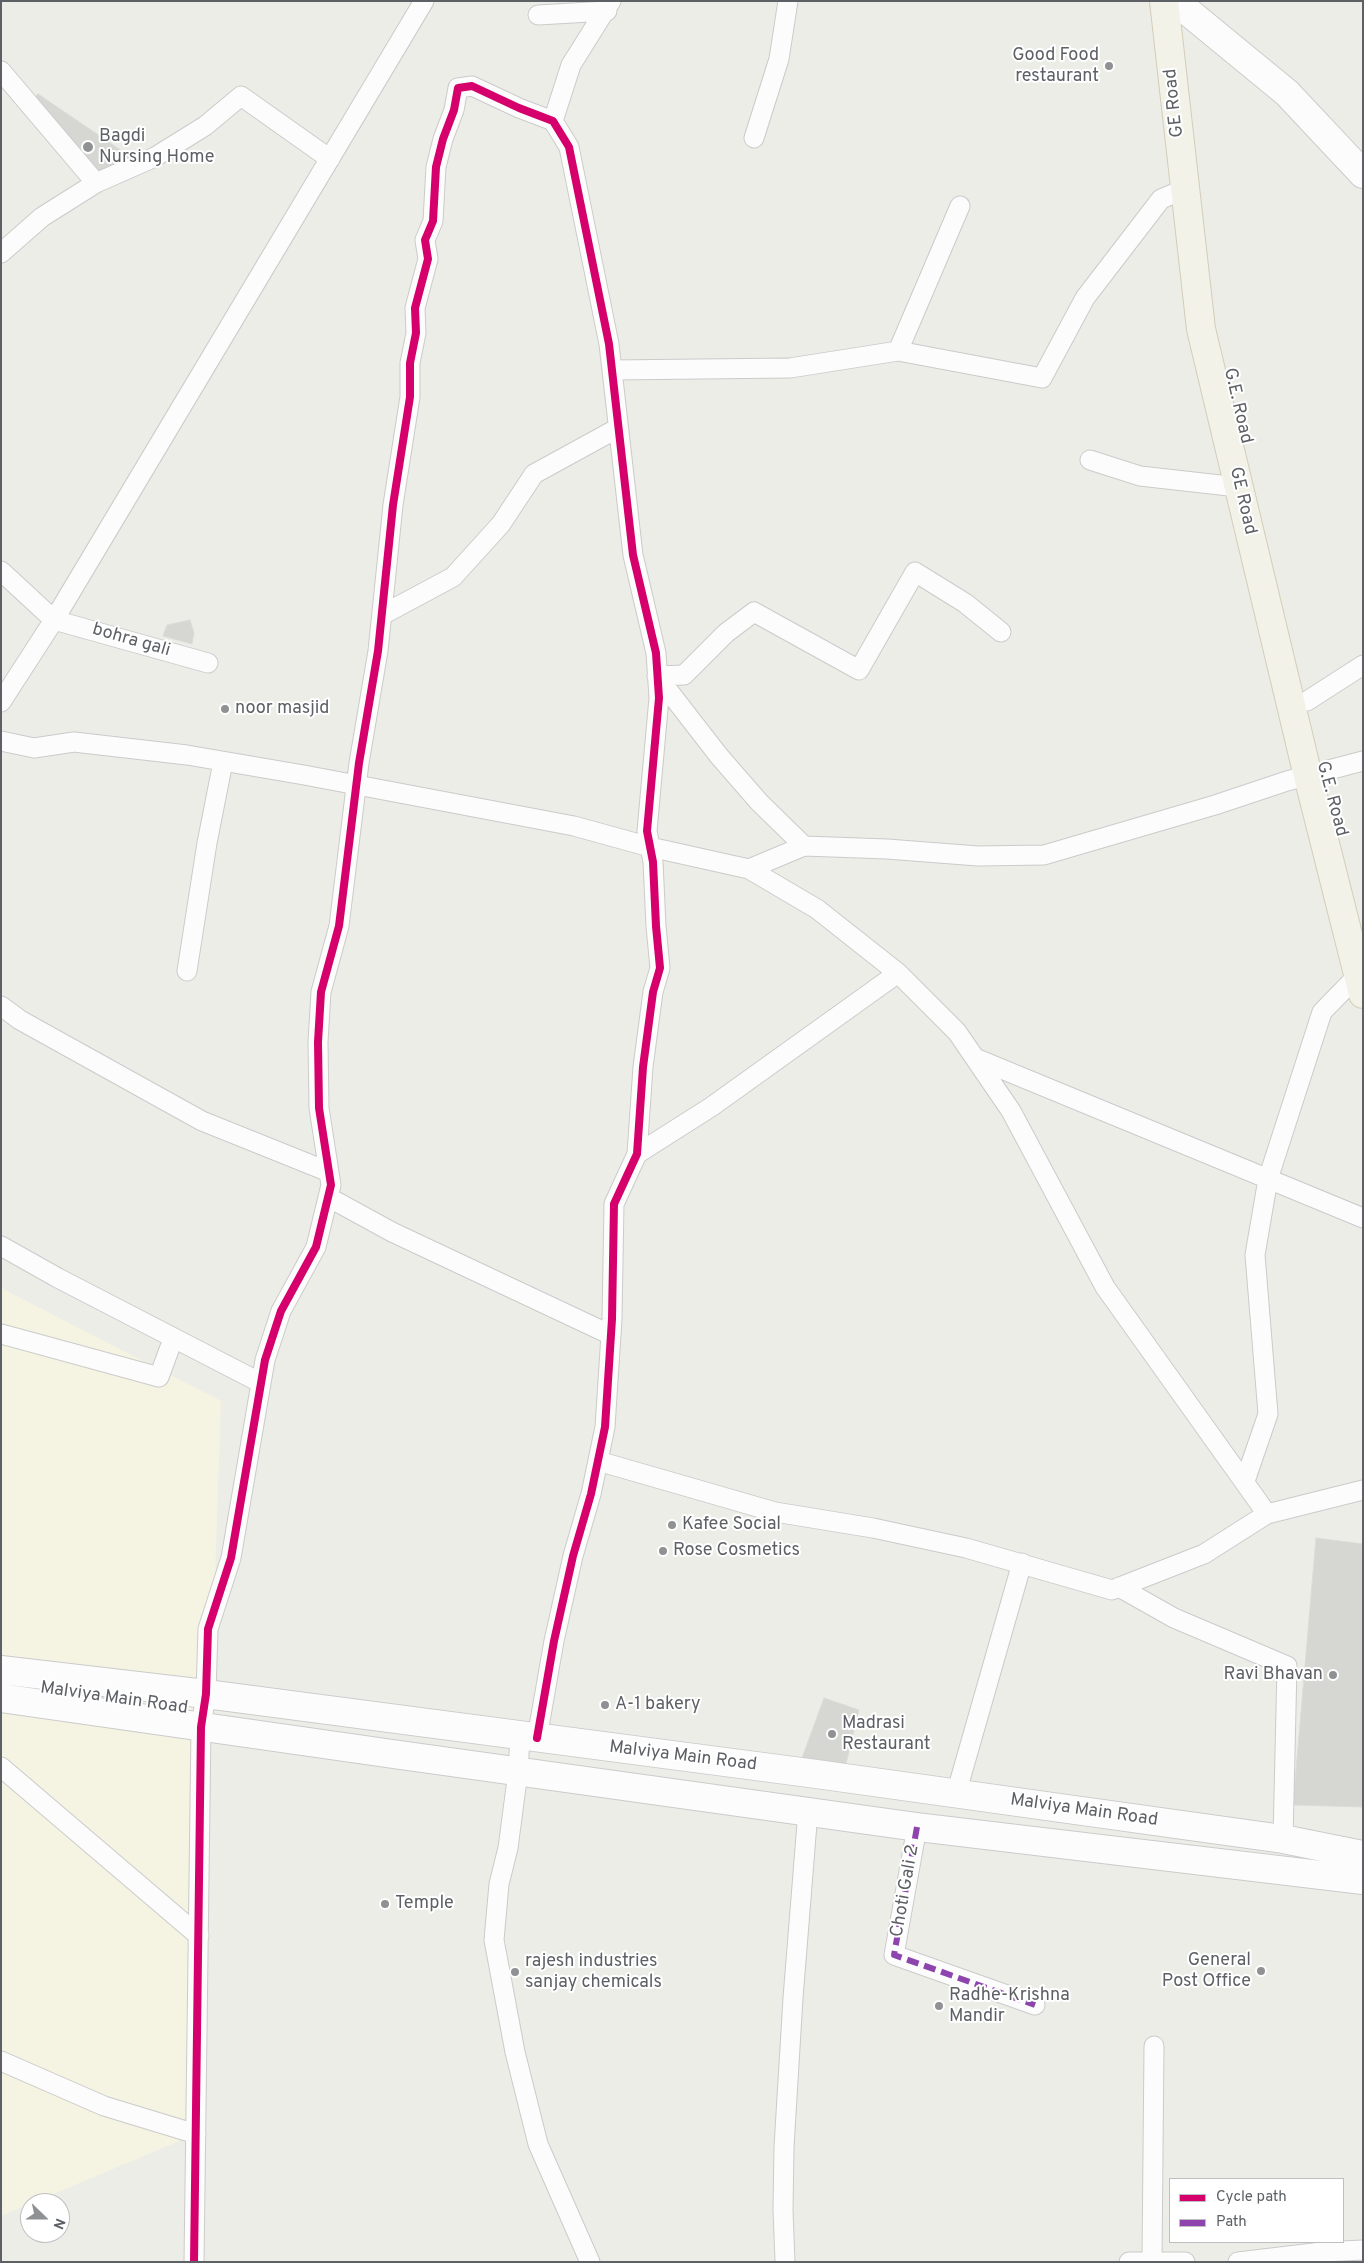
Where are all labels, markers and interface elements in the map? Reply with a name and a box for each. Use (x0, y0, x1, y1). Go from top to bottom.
place label: Good Food restaurant (1012, 45, 1099, 88)
marker: Good Food restaurant (1103, 60, 1115, 72)
street label: GE Road (1161, 68, 1189, 138)
place label: Bagdi Nursing Home (99, 126, 214, 168)
marker: Bagdi Nursing Home (81, 140, 95, 154)
street label: G.E. Road (1218, 366, 1256, 446)
street label: GE Road (1224, 465, 1260, 537)
street label: bohra gali (89, 620, 173, 662)
place label: noor masjid (235, 698, 329, 720)
marker: noor masjid (219, 703, 231, 715)
street label: G.E. Road (1311, 759, 1351, 839)
place label: Kafee Social (682, 1514, 781, 1536)
marker: Kafee Social (666, 1519, 678, 1531)
place label: Rose Cosmetics (673, 1540, 800, 1562)
marker: Rose Cosmetics (657, 1545, 669, 1557)
place label: Ravi Bhavan (1224, 1664, 1323, 1686)
marker: Ravi Bhavan (1327, 1669, 1339, 1681)
street label: Malviya Main Road (39, 1678, 189, 1720)
place label: A-1 bakery (615, 1694, 700, 1716)
marker: A-1 bakery (599, 1699, 611, 1711)
place label: Madrasi Restaurant (842, 1713, 931, 1756)
marker: Madrasi Restaurant (826, 1728, 838, 1740)
street label: Malviya Main Road (608, 1737, 758, 1777)
street label: Malviya Main Road (1009, 1790, 1159, 1832)
street label: Choti Gali 2 (887, 1843, 925, 1939)
place label: Temple (395, 1893, 454, 1915)
marker: Temple (379, 1898, 391, 1910)
place label: General Post Office (1162, 1950, 1251, 1992)
place label: rajesh industries sanjay chemicals (525, 1951, 662, 1994)
marker: General Post Office (1255, 1965, 1267, 1977)
marker: rajesh industries sanjay chemicals (509, 1966, 521, 1978)
place label: Radhe-Krishna Mandir (949, 1985, 1070, 2028)
marker: Radhe-Krishna Mandir (933, 2000, 945, 2012)
legend (1169, 2178, 1344, 2243)
text: Cycle path (1216, 2188, 1287, 2207)
north arrow (20, 2193, 70, 2243)
text: Path (1216, 2213, 1247, 2232)
text: N (49, 2216, 68, 2231)

